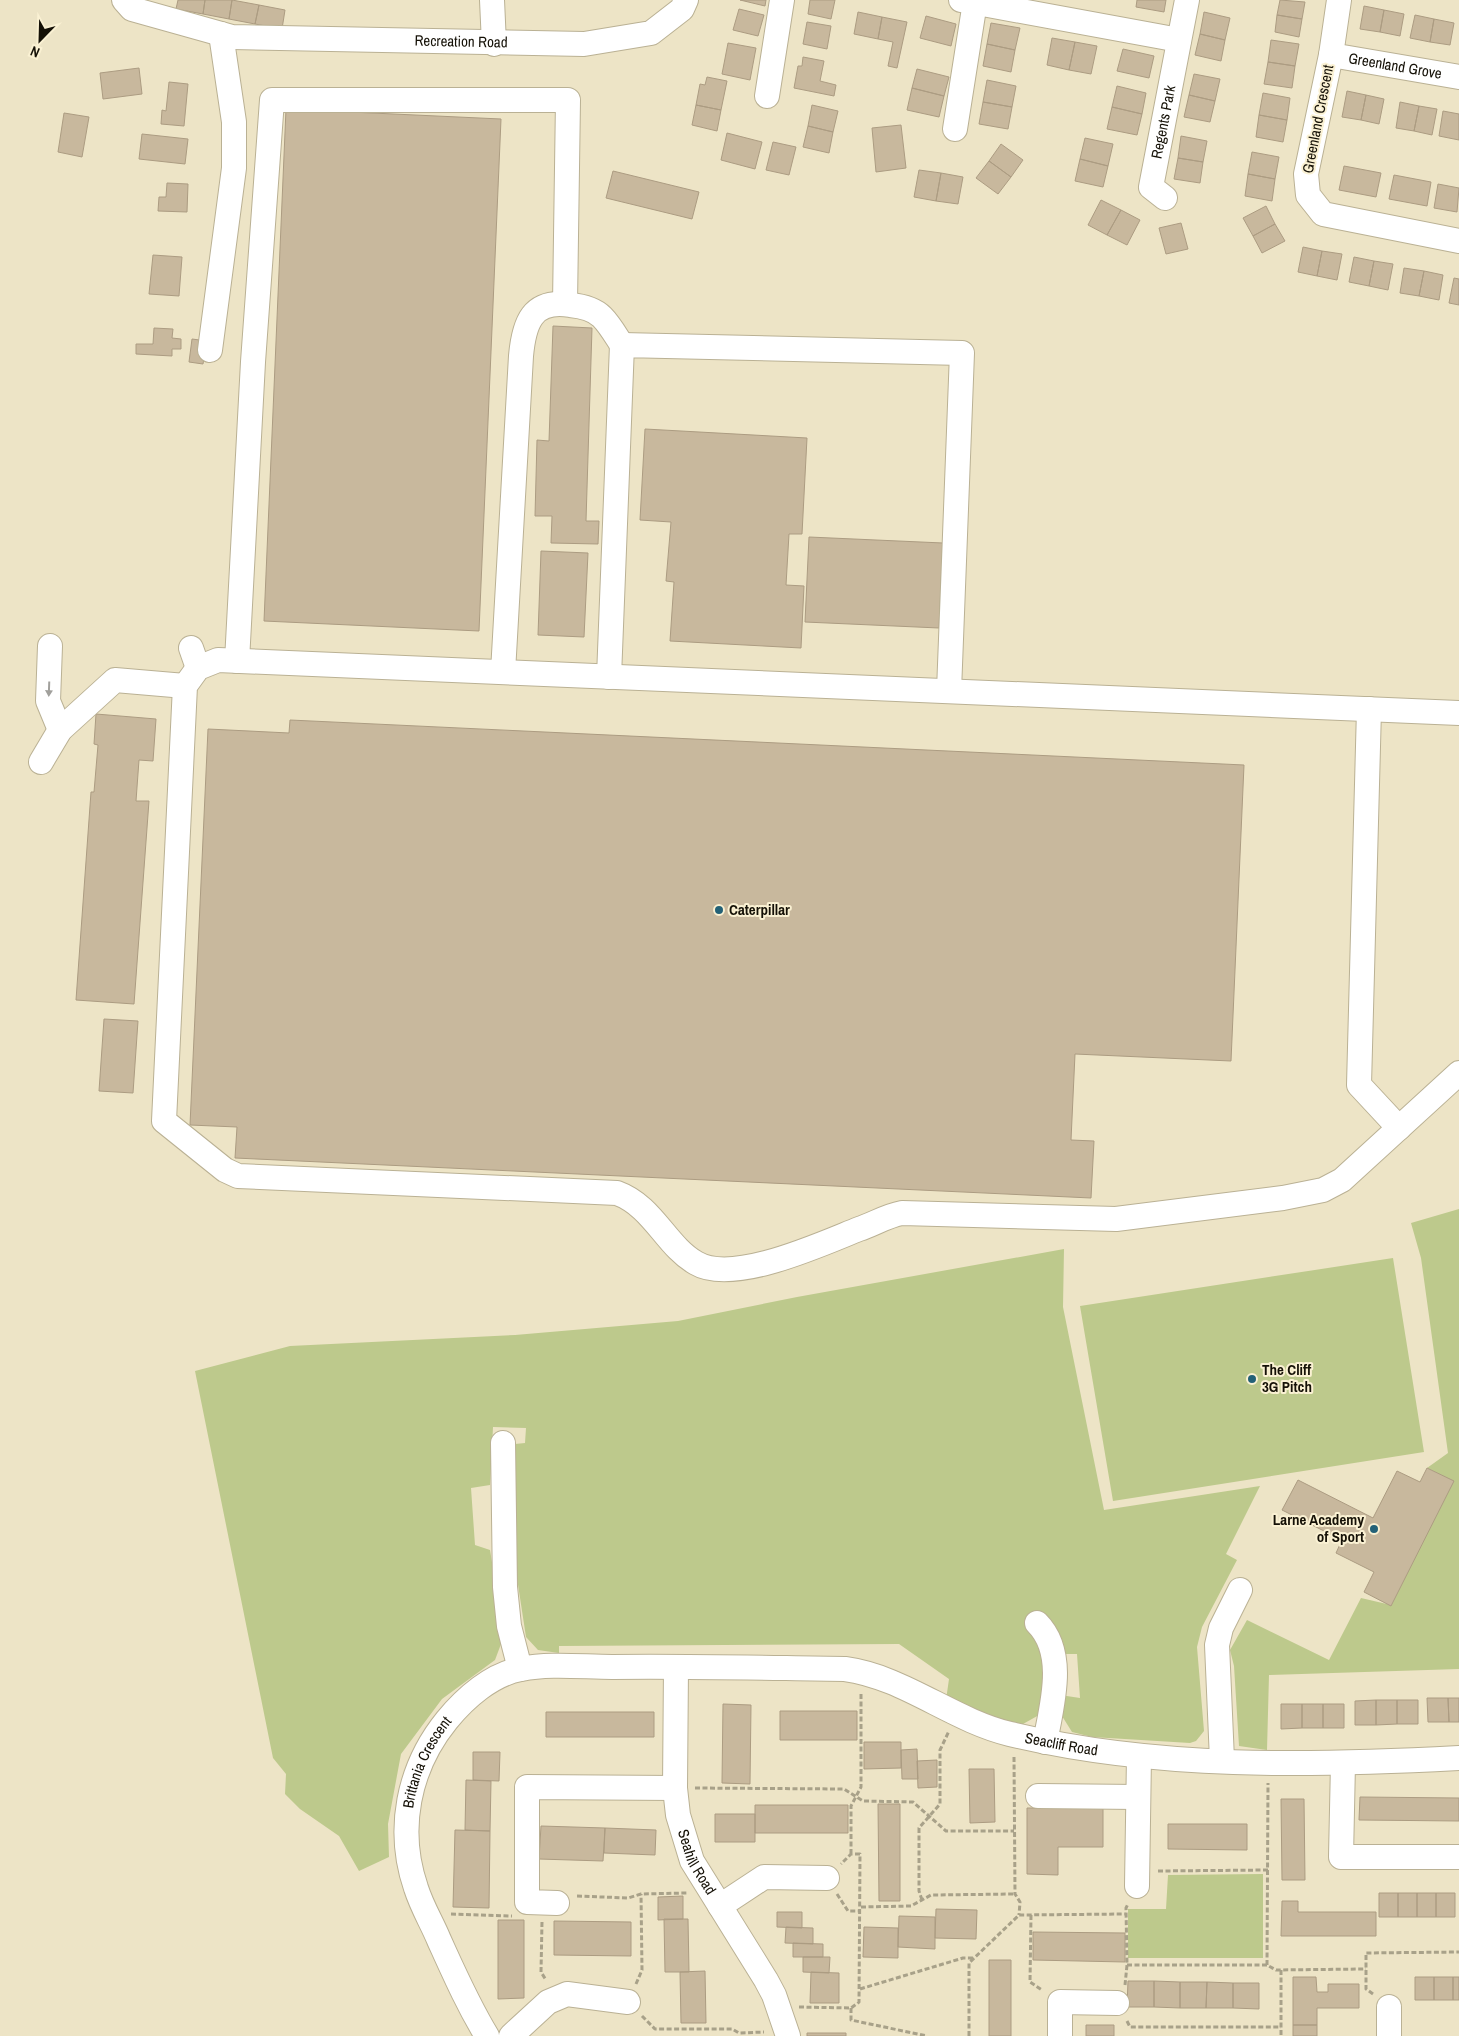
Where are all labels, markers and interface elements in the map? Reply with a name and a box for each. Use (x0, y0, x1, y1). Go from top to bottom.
north arrow (15, 15, 65, 65)
street label: Recreation Road (414, 30, 508, 52)
text: N (28, 42, 42, 62)
street label: Greenland Grove (1347, 47, 1444, 84)
street label: Greenland Crescent (1297, 62, 1338, 175)
street label: Regents Park (1146, 82, 1181, 161)
one-way arrow (45, 681, 53, 697)
place label: Caterpillar (729, 899, 790, 920)
marker: Caterpillar (713, 904, 725, 916)
place label: The Cliff 3G Pitch (1262, 1359, 1312, 1397)
marker: The Cliff 3G Pitch (1246, 1373, 1258, 1385)
place label: Larne Academy of Sport (1273, 1509, 1364, 1547)
marker: Larne Academy of Sport (1368, 1523, 1380, 1535)
street label: Brittania Crescent (397, 1711, 456, 1810)
street label: Seacliff Road (1023, 1727, 1099, 1760)
street label: Seahill Road (673, 1827, 721, 1899)

